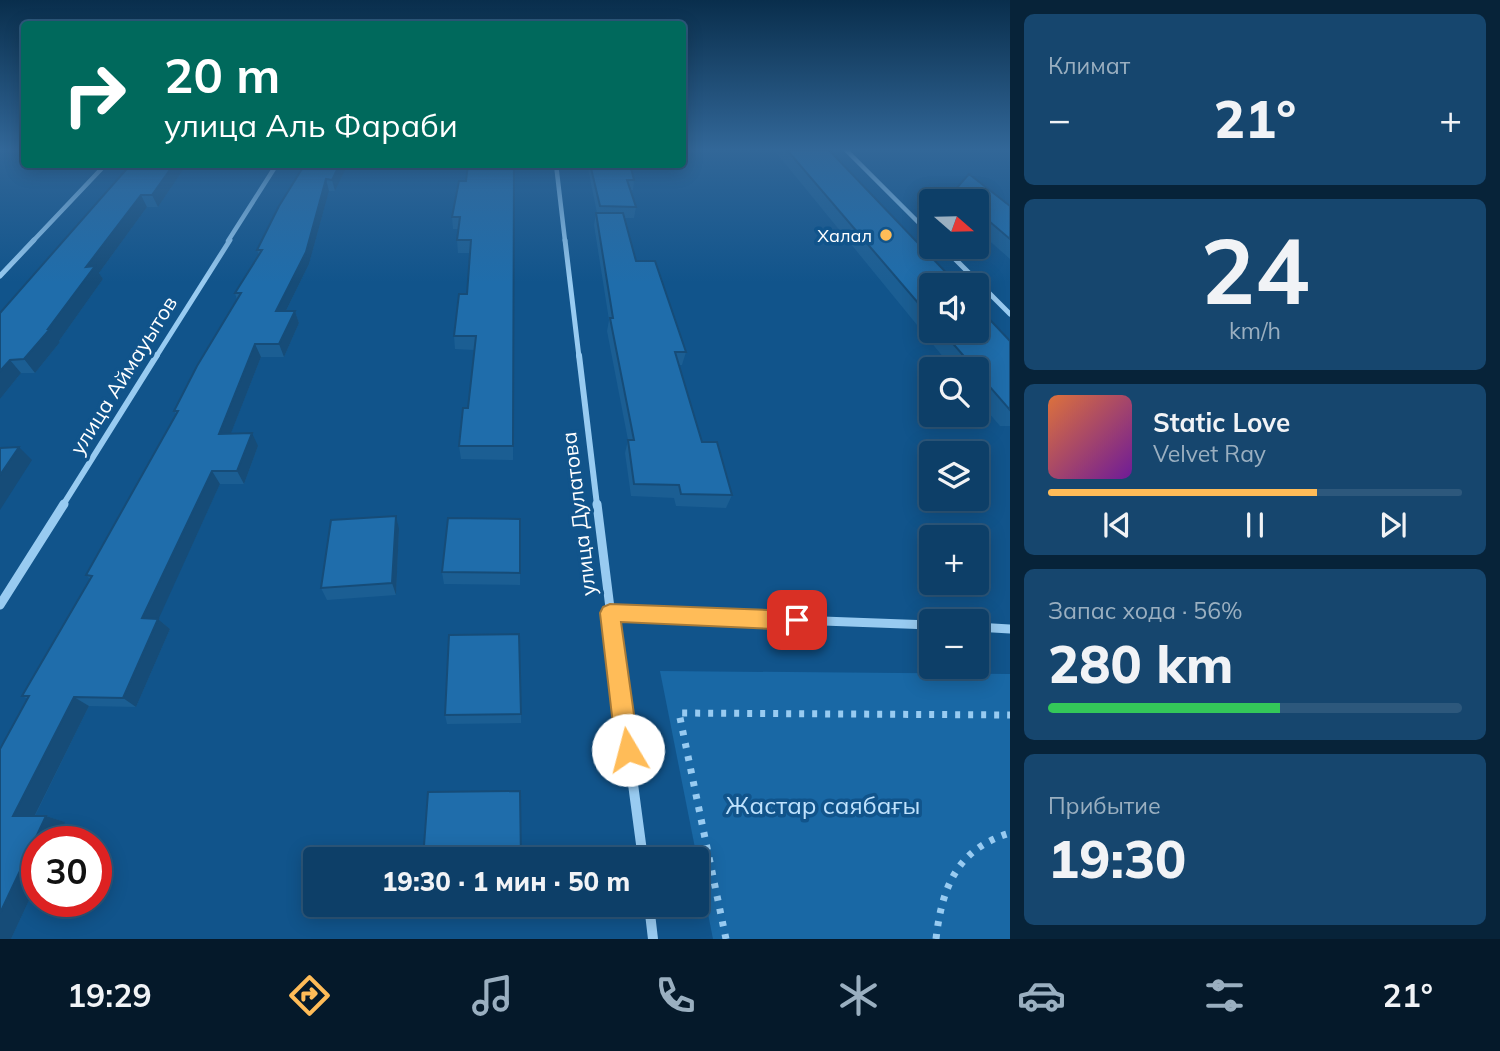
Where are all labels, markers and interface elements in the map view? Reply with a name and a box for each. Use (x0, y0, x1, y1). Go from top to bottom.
text: 20 m (164, 44, 280, 105)
icon: right (49, 49, 140, 140)
text: Климат (1048, 51, 1130, 80)
text: 21° (1214, 86, 1296, 151)
text: − (1048, 95, 1071, 143)
text: + (1439, 95, 1462, 143)
text: улица Аль Фараби (164, 105, 458, 145)
north arrow (919, 189, 989, 259)
map controls (919, 189, 989, 679)
text: 24 (1200, 213, 1310, 327)
place label: Халал (817, 224, 872, 247)
marker: Халал (878, 227, 894, 243)
button: sound (919, 273, 989, 343)
street label: улица Аймауытов (64, 291, 182, 459)
text: km/h (1229, 316, 1281, 345)
button: search (919, 357, 989, 427)
text: Static Love (1153, 406, 1290, 439)
street label: улица Дулатова (555, 430, 601, 598)
text: Velvet Ray (1153, 439, 1266, 468)
button: layers (919, 441, 989, 511)
icon: previous (1098, 506, 1136, 544)
icon: pause (1236, 506, 1274, 544)
icon: next (1374, 506, 1412, 544)
button: + (919, 525, 989, 595)
pin (767, 590, 827, 650)
text: Запас хода · 56% (1048, 596, 1243, 625)
icon: arrive (778, 601, 816, 639)
button: − (919, 609, 989, 679)
text: 280 km (1048, 631, 1233, 696)
position arrow (591, 713, 665, 787)
park label: Жастар саябағы (726, 790, 920, 820)
text: Прибытие (1048, 791, 1161, 820)
speed limit sign: 30 (21, 826, 112, 917)
text: 19:30 (1048, 826, 1186, 891)
text: 19:30 · 1 мин · 50 m (382, 865, 630, 898)
icon: directions (285, 971, 334, 1020)
icon: music (468, 971, 517, 1020)
icon: phone (651, 971, 700, 1020)
icon: climate (834, 971, 883, 1020)
icon: car (1017, 971, 1066, 1020)
icon: filters (1200, 971, 1249, 1020)
text: 19:29 (67, 975, 152, 1015)
text: 21° (1382, 975, 1433, 1015)

